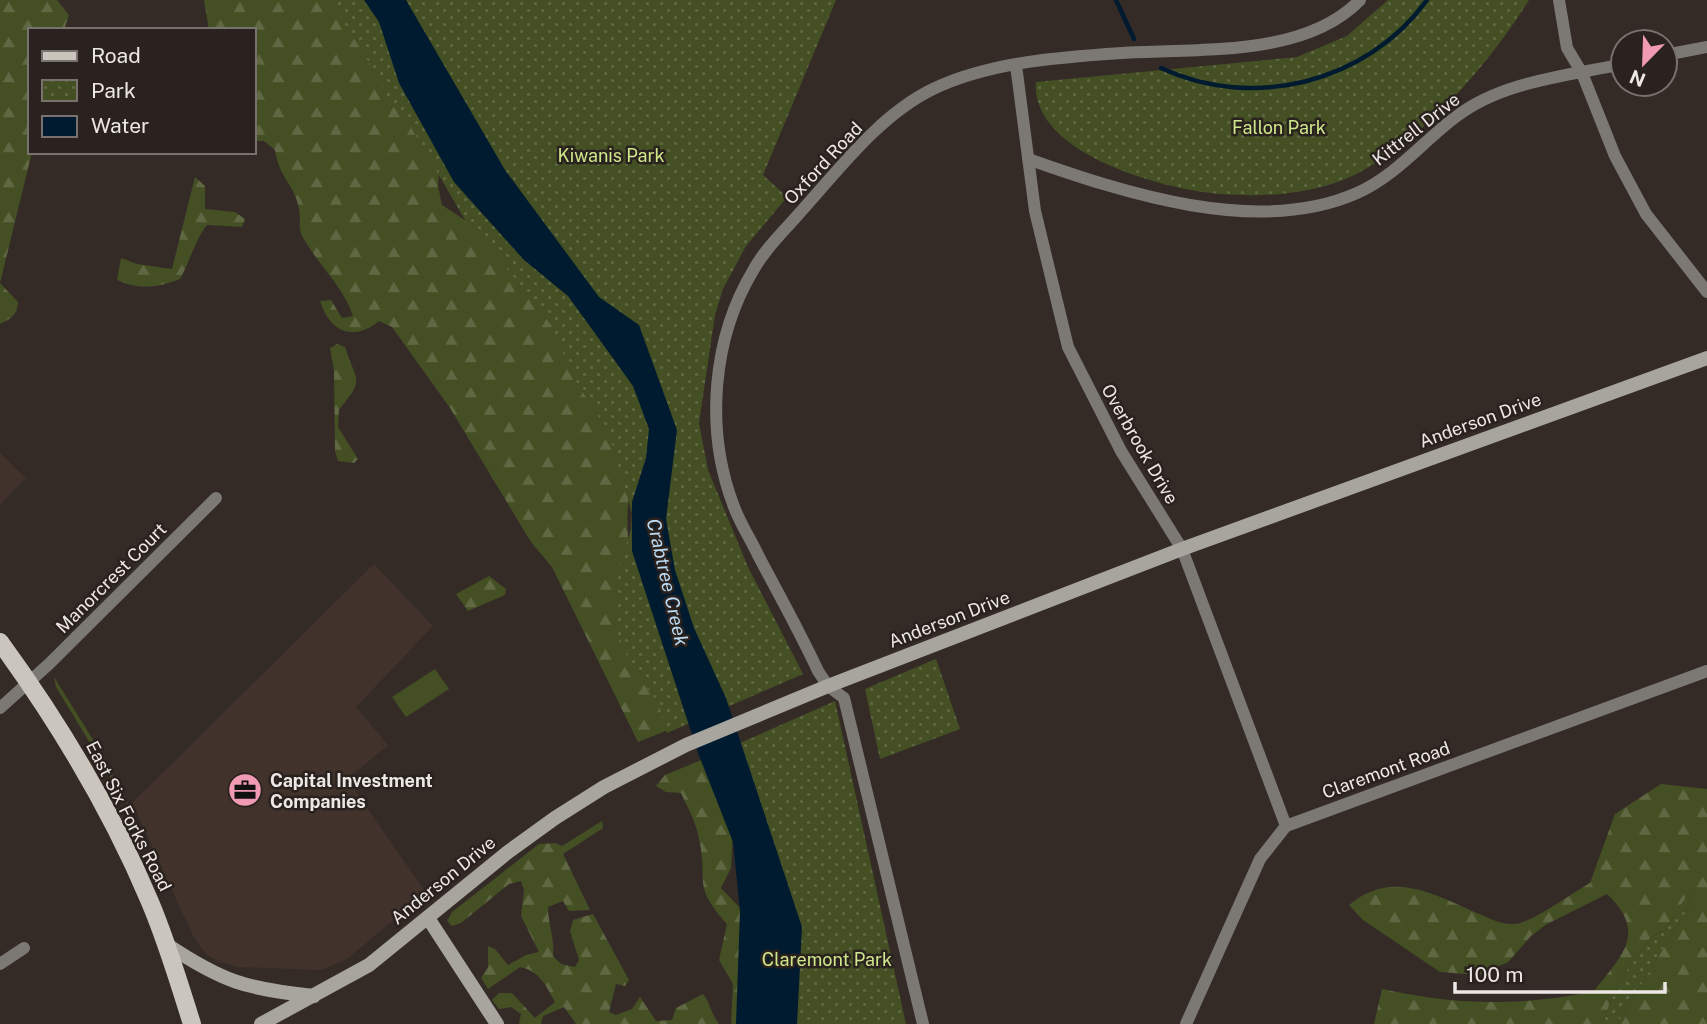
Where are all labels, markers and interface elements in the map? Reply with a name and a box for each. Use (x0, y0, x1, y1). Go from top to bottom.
legend (28, 28, 256, 154)
north arrow (1609, 28, 1679, 98)
text: Road (91, 43, 141, 68)
text: N (1626, 66, 1648, 92)
text: Park (91, 78, 136, 103)
street label: Kittrell Drive (1368, 88, 1464, 170)
text: Water (91, 113, 149, 138)
street label: Oxford Road (780, 117, 866, 209)
park label: Fallon Park (1232, 117, 1326, 138)
park label: Kiwanis Park (557, 145, 665, 166)
street label: Overbrook Drive (1097, 380, 1183, 508)
street label: Anderson Drive (1416, 388, 1544, 452)
water label: Crabtree Creek (643, 516, 694, 649)
street label: Manorcrest Court (52, 519, 170, 637)
street label: Anderson Drive (885, 586, 1013, 652)
street label: East Six Forks Road (82, 737, 176, 895)
street label: Claremont Road (1319, 737, 1453, 803)
place label: Capital Investment Companies (270, 770, 433, 812)
office icon: Capital Investment Companies (226, 771, 264, 809)
street label: Anderson Drive (387, 831, 499, 929)
park label: Claremont Park (762, 949, 892, 970)
scale bar (1455, 950, 1665, 994)
text: 100 m (1466, 962, 1523, 987)

